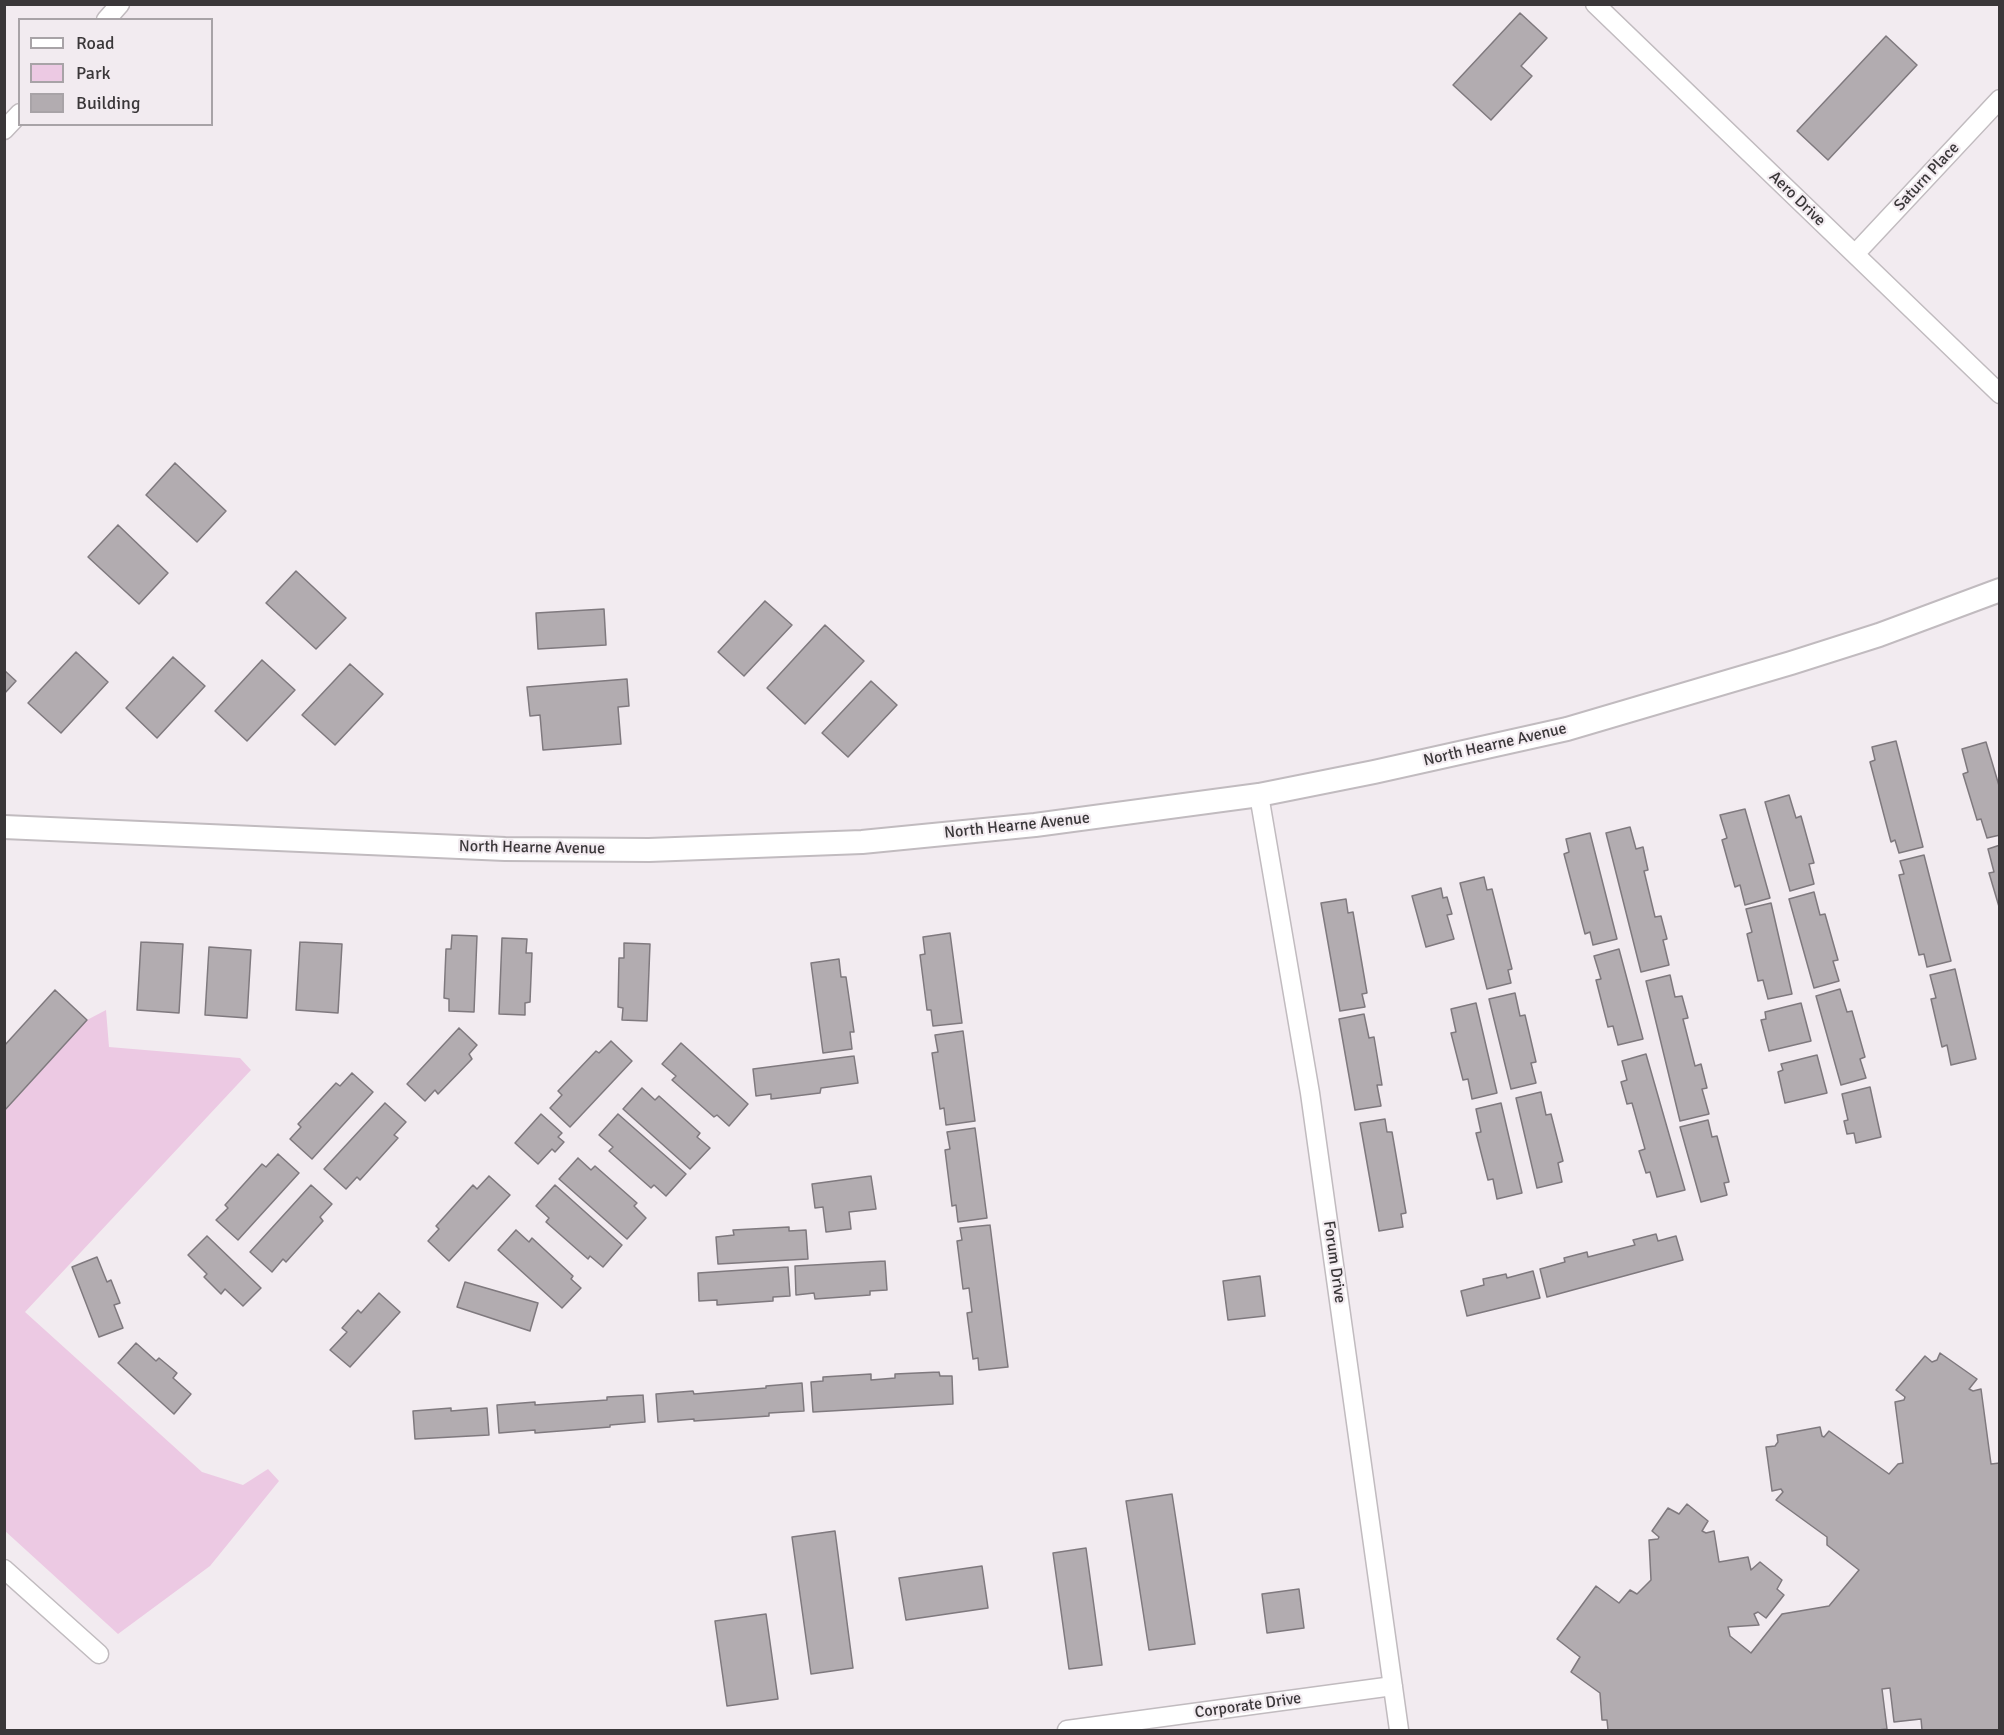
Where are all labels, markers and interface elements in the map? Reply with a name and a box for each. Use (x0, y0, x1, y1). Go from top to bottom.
legend (18, 18, 213, 126)
text: Road (76, 32, 115, 54)
text: Park (76, 62, 111, 84)
text: Building (76, 92, 140, 114)
street label: Saturn Place (1890, 139, 1964, 215)
street label: Aero Drive (1765, 167, 1829, 231)
street label: North Hearne Avenue (1422, 719, 1568, 771)
street label: North Hearne Avenue (943, 809, 1091, 843)
street label: North Hearne Avenue (459, 837, 605, 859)
street label: Forum Drive (1319, 1220, 1349, 1304)
street label: Corporate Drive (1194, 1689, 1302, 1723)

